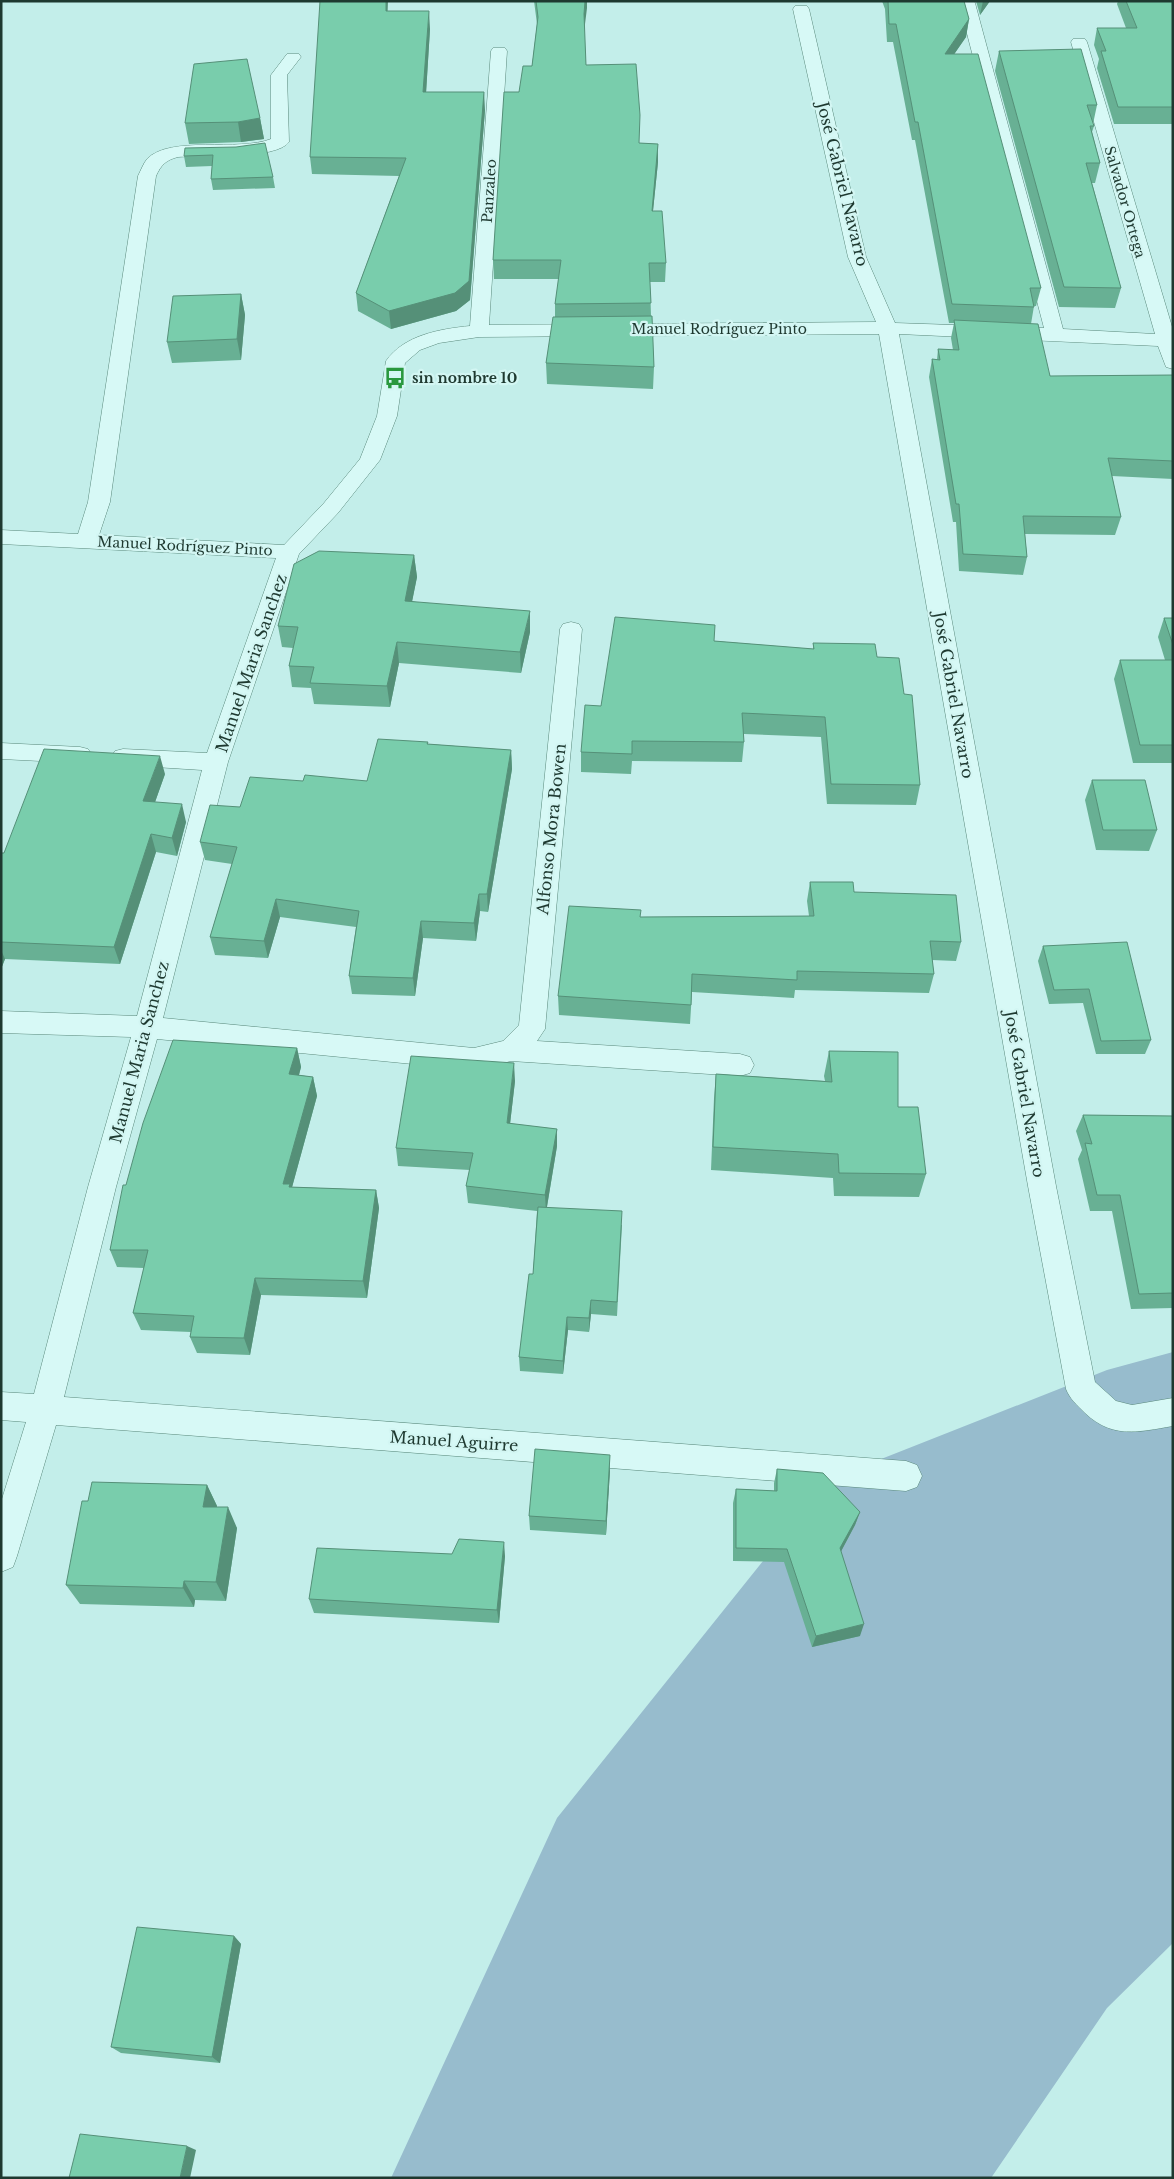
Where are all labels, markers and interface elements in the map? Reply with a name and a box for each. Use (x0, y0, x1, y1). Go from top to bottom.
street label: José Gabriel Navarro (812, 98, 873, 268)
street label: Salvador Ortega (1100, 144, 1150, 260)
street label: Panzaleo (478, 158, 500, 224)
street label: Manuel Rodríguez Pinto (631, 320, 807, 338)
bus stop icon: sin nombre 10 (382, 365, 408, 391)
place label: sin nombre 10 (412, 369, 517, 387)
street label: Manuel Rodríguez Pinto (97, 532, 273, 560)
street label: Manuel Maria Sanchez (211, 571, 291, 755)
street label: José Gabriel Navarro (929, 608, 979, 780)
street label: Alfonso Mora Bowen (532, 742, 570, 917)
street label: Manuel Maria Sanchez (105, 959, 173, 1145)
street label: José Gabriel Navarro (1000, 1007, 1050, 1179)
street label: Manuel Aguirre (389, 1427, 519, 1455)

